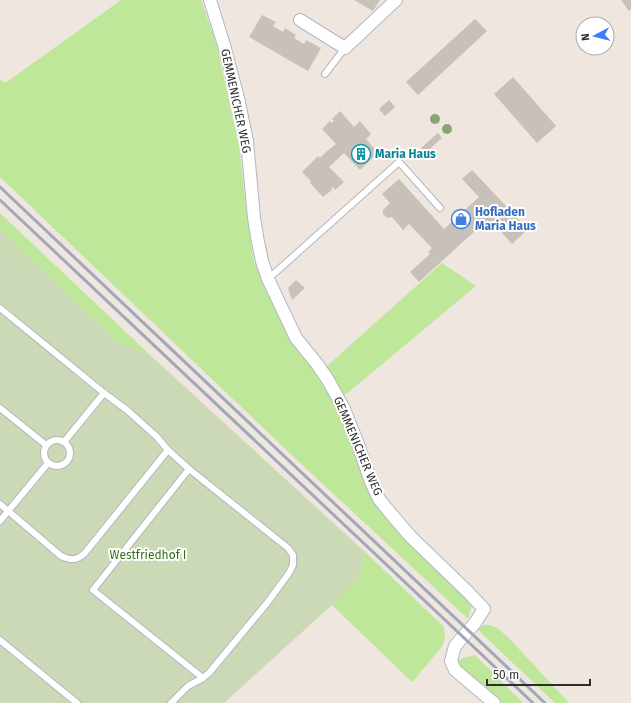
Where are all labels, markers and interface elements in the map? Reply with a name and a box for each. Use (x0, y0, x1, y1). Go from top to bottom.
north arrow (575, 16, 615, 56)
text: N (579, 33, 592, 42)
street label: GEMMENICHER WEG (218, 48, 254, 154)
building icon: Maria Haus (350, 143, 372, 165)
place label: Maria Haus (375, 147, 436, 161)
place label: Hofladen Maria Haus (475, 205, 536, 233)
shop icon: Hofladen Maria Haus (450, 208, 472, 230)
street label: GEMMENICHER WEG (331, 394, 385, 498)
park label: Westfriedhof I (110, 548, 186, 562)
scale bar (487, 661, 590, 687)
text: 50 m (493, 668, 519, 682)

